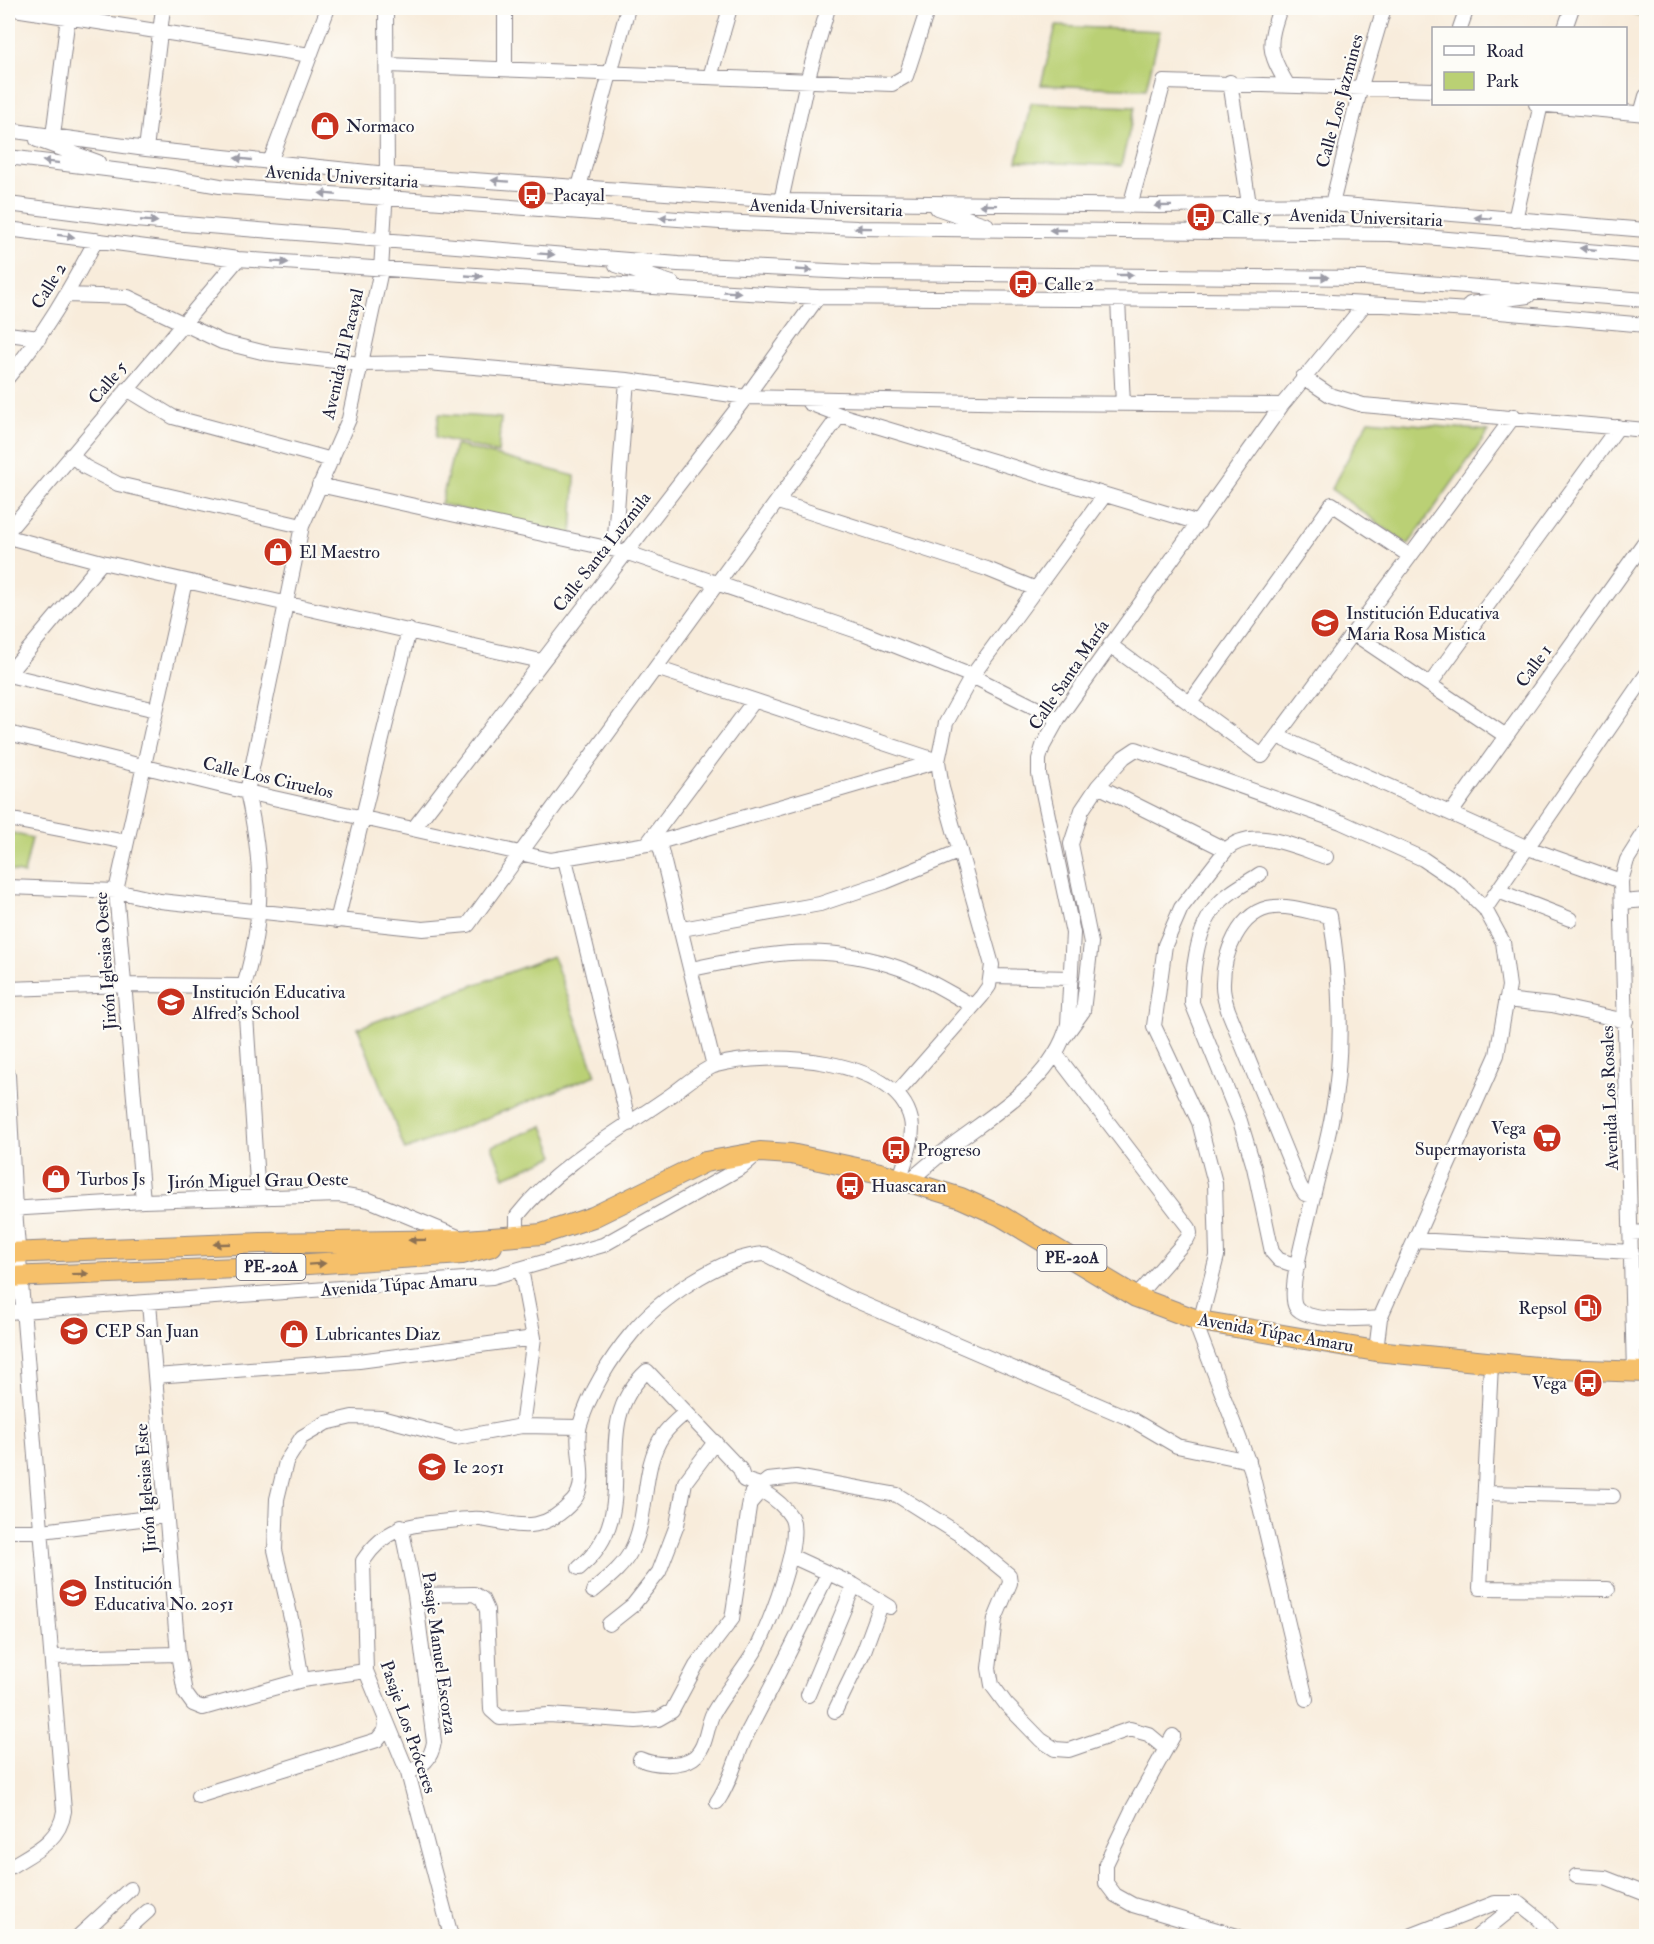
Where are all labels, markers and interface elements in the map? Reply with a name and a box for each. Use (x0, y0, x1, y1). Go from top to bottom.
legend (1432, 27, 1627, 105)
street label: Calle Los Jazmines (1311, 32, 1369, 170)
text: Road (1486, 40, 1524, 63)
text: Park (1486, 70, 1519, 93)
shop icon: Normaco (309, 110, 341, 142)
place label: Normaco (346, 115, 415, 138)
one-way arrow (233, 154, 252, 164)
one-way arrow (42, 157, 61, 167)
street label: Avenida Universitaria (264, 160, 420, 194)
one-way arrow (490, 177, 509, 186)
bus stop icon: Pacayal (516, 179, 548, 211)
place label: Pacayal (553, 184, 605, 207)
one-way arrow (319, 189, 338, 199)
street label: Avenida Universitaria (748, 194, 904, 222)
one-way arrow (978, 200, 997, 210)
one-way arrow (1154, 201, 1173, 211)
bus stop icon: Calle 5 (1185, 201, 1217, 233)
street label: Avenida Universitaria (1288, 204, 1444, 232)
place label: Calle 5 (1222, 206, 1271, 229)
one-way arrow (659, 213, 678, 223)
one-way arrow (1474, 213, 1493, 223)
one-way arrow (139, 216, 158, 226)
one-way arrow (853, 224, 872, 233)
one-way arrow (1048, 225, 1067, 235)
one-way arrow (56, 231, 75, 241)
one-way arrow (1579, 245, 1598, 254)
one-way arrow (537, 249, 556, 259)
one-way arrow (270, 257, 289, 267)
street label: Calle 2 (26, 259, 72, 313)
one-way arrow (794, 265, 813, 274)
bus stop icon: Calle 2 (1007, 268, 1039, 300)
one-way arrow (1115, 270, 1134, 279)
one-way arrow (465, 271, 484, 280)
one-way arrow (1310, 272, 1329, 282)
place label: Calle 2 (1044, 273, 1094, 296)
street label: Avenida El Pacayal (317, 286, 369, 423)
one-way arrow (722, 288, 741, 297)
street label: Calle 5 (83, 357, 133, 409)
street label: Calle Santa Luzmila (548, 487, 657, 617)
shop icon: El Maestro (262, 536, 294, 568)
place label: El Maestro (299, 541, 380, 564)
place label: Institución Educativa Maria Rosa Mistica (1346, 602, 1500, 646)
school or university icon: Institución Educativa Maria Rosa Mistica (1309, 607, 1341, 639)
street label: Calle Santa María (1024, 615, 1115, 735)
street label: Calle 1 (1511, 640, 1557, 692)
street label: Calle Los Ciruelos (200, 752, 336, 804)
street label: Jirón Iglesias Oeste (90, 891, 122, 1032)
place label: Institución Educativa Alfred's School (191, 981, 346, 1025)
school or university icon: Institución Educativa Alfred's School (155, 986, 187, 1018)
street label: Avenida Los Rosales (1596, 1025, 1624, 1172)
place label: Vega Supermayorista (1415, 1117, 1527, 1161)
supermarket icon: Vega Supermayorista (1531, 1122, 1563, 1154)
bus stop icon: Progreso (880, 1134, 912, 1166)
place label: Progreso (917, 1139, 981, 1162)
shop icon: Turbos Js (40, 1163, 72, 1195)
place label: Turbos Js (77, 1168, 145, 1191)
street label: Jirón Miguel Grau Oeste (166, 1168, 349, 1194)
bus stop icon: Huascaran (834, 1170, 866, 1202)
place label: Huascaran (871, 1175, 947, 1198)
one-way arrow (408, 1236, 427, 1245)
one-way arrow (213, 1240, 232, 1249)
road number: PE-20A (1038, 1245, 1106, 1271)
road number: PE-20A (236, 1254, 306, 1280)
one-way arrow (308, 1259, 327, 1268)
street label: Avenida Túpac Amaru (319, 1268, 478, 1302)
one-way arrow (71, 1269, 90, 1279)
fuel station icon: Repsol (1572, 1292, 1604, 1324)
place label: Repsol (1518, 1297, 1567, 1320)
street label: Avenida Túpac Amaru (1196, 1308, 1355, 1358)
school or university icon: CEP San Juan (58, 1315, 90, 1347)
shop icon: Lubricantes Diaz (278, 1318, 310, 1350)
place label: CEP San Juan (95, 1320, 199, 1343)
place label: Lubricantes Diaz (315, 1323, 440, 1346)
bus stop icon: Vega (1572, 1367, 1604, 1399)
place label: Vega (1532, 1372, 1568, 1395)
street label: Jirón Iglesias Este (130, 1422, 162, 1554)
school or university icon: Ie 2051 (416, 1451, 448, 1483)
place label: Ie 2051 (453, 1456, 504, 1479)
street label: Pasaje Manuel Escorza (416, 1570, 462, 1736)
place label: Institución Educativa No. 2051 (94, 1572, 234, 1616)
school or university icon: Institución Educativa No. 2051 (57, 1577, 89, 1609)
street label: Pasaje Los Próceres (374, 1657, 442, 1797)

